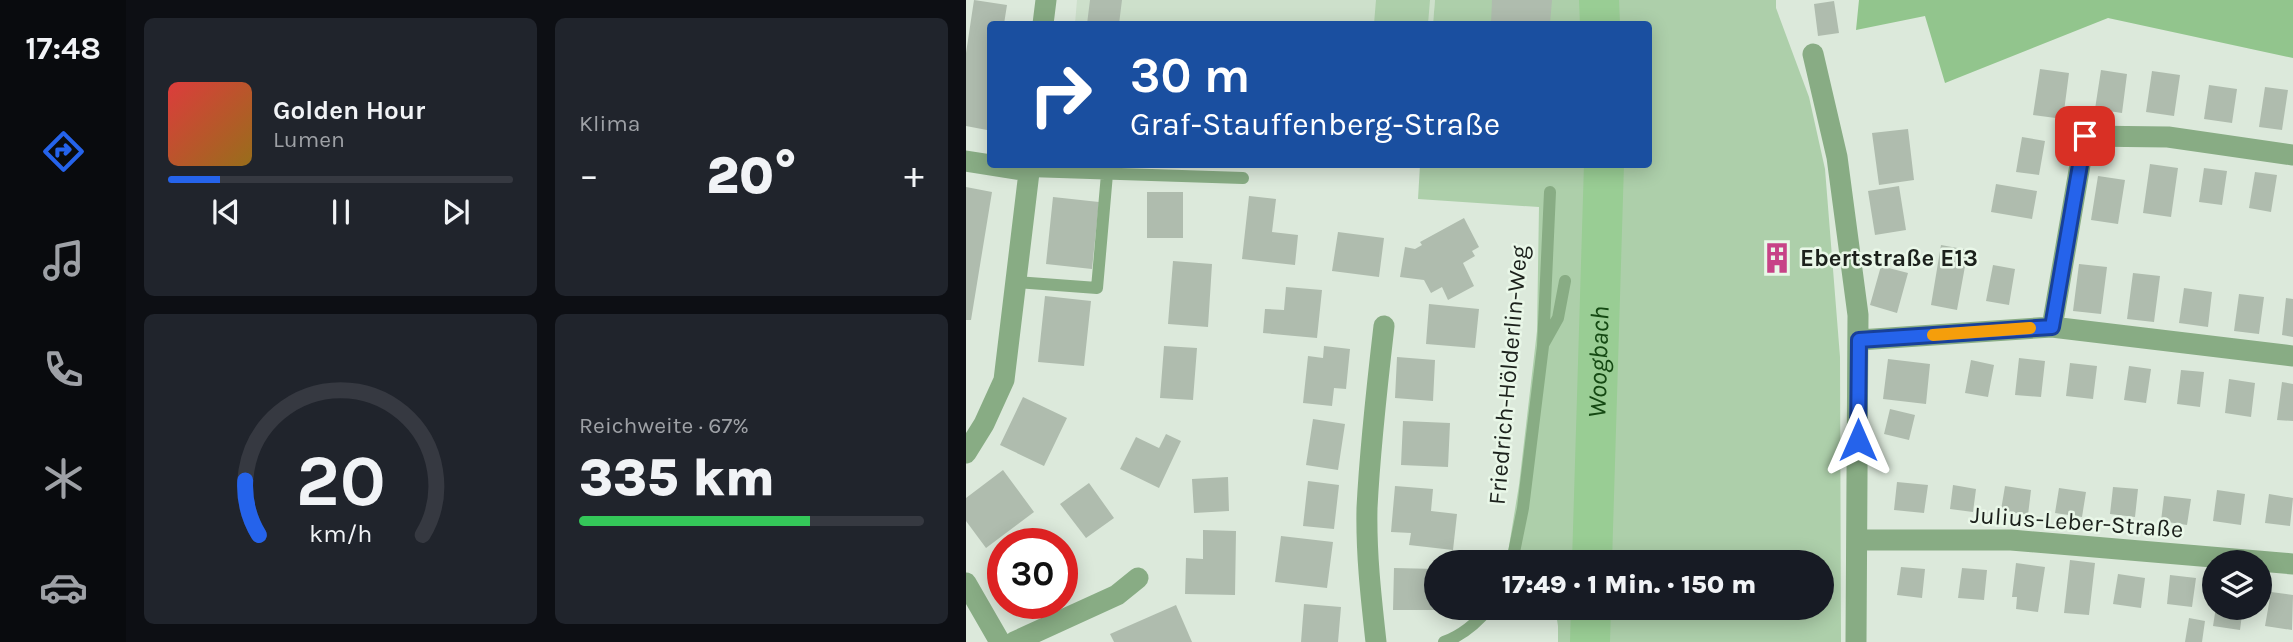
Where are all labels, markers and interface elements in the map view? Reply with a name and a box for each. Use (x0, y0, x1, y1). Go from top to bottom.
text: 17:48 (25, 30, 101, 67)
text: 30 m (1130, 47, 1250, 104)
icon: right (1015, 49, 1106, 140)
text: Golden Hour (273, 95, 425, 126)
text: Graf-Stauffenberg-Straße (1130, 106, 1500, 143)
pin (2055, 106, 2115, 166)
text: Klima (579, 110, 640, 137)
icon: arrive (2066, 117, 2104, 155)
text: Lumen (273, 126, 345, 153)
icon: directions (39, 127, 88, 176)
text: 20° (706, 145, 797, 206)
text: − (579, 153, 599, 198)
text: + (904, 153, 924, 198)
icon: previous (207, 193, 245, 231)
icon: pause (322, 193, 360, 231)
icon: next (437, 193, 475, 231)
icon: music (39, 236, 88, 285)
building icon: Ebertstraße E13 (1760, 241, 1794, 275)
street label: Friedrich-Hölderlin-Weg (1483, 244, 1533, 506)
place label: Ebertstraße E13 (1800, 244, 1978, 272)
water label: Woogbach (1581, 306, 1615, 419)
icon: phone (39, 345, 88, 394)
position arrow (1821, 403, 1895, 477)
text: Reichweite · 67% (579, 412, 749, 439)
text: 20 (295, 438, 386, 523)
text: 335 km (579, 447, 775, 508)
icon: climate (39, 454, 88, 503)
street label: Julius-Leber-Straße (1970, 501, 2184, 543)
text: km/h (309, 519, 372, 548)
speed limit sign: 30 (987, 528, 1078, 619)
map controls (2202, 550, 2272, 620)
button: layers (2202, 550, 2272, 620)
icon: car (39, 563, 88, 612)
text: 17:49 · 1 Min. · 150 m (1502, 569, 1756, 600)

